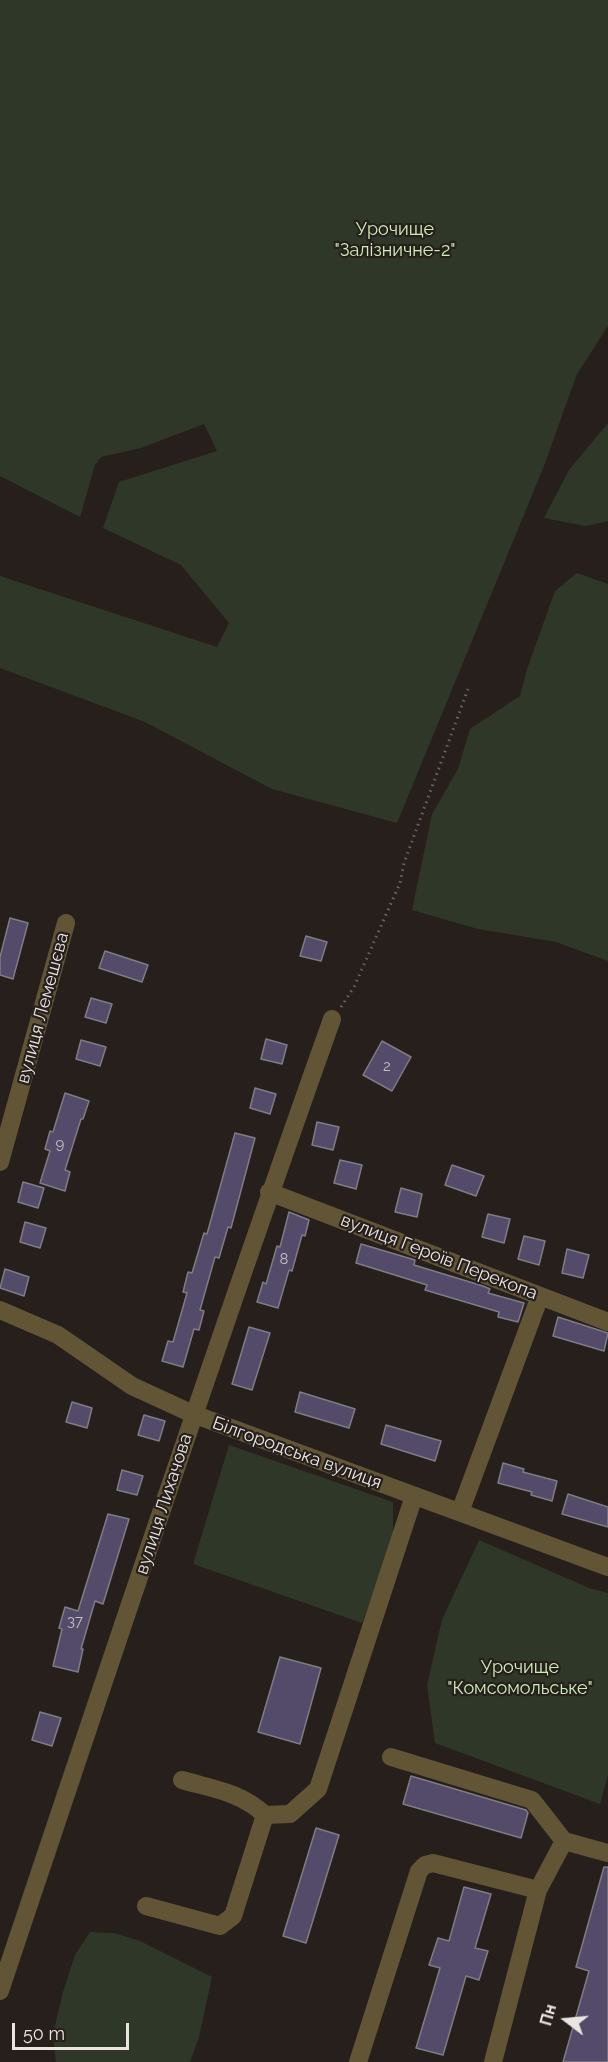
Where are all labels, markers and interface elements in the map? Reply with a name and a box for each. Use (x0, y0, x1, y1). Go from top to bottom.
park label: Урочище "Залізничне-2" (334, 219, 456, 262)
street label: вулиця Лемешєва (12, 930, 74, 1086)
house number: 2 (383, 1057, 391, 1075)
house number: 9 (56, 1135, 64, 1153)
street label: вулиця Героїв Перекопа (337, 1209, 541, 1305)
house number: 8 (280, 1250, 288, 1268)
street label: Білгородська вулиця (209, 1412, 385, 1494)
street label: вулиця Лихачова (131, 1431, 197, 1577)
house number: 37 (67, 1612, 83, 1630)
park label: Урочище "Комсомольське" (447, 1657, 593, 1700)
north arrow (536, 1990, 596, 2050)
text: Пн (536, 2002, 560, 2028)
scale bar (15, 2011, 132, 2049)
text: 50 m (23, 2023, 65, 2044)

